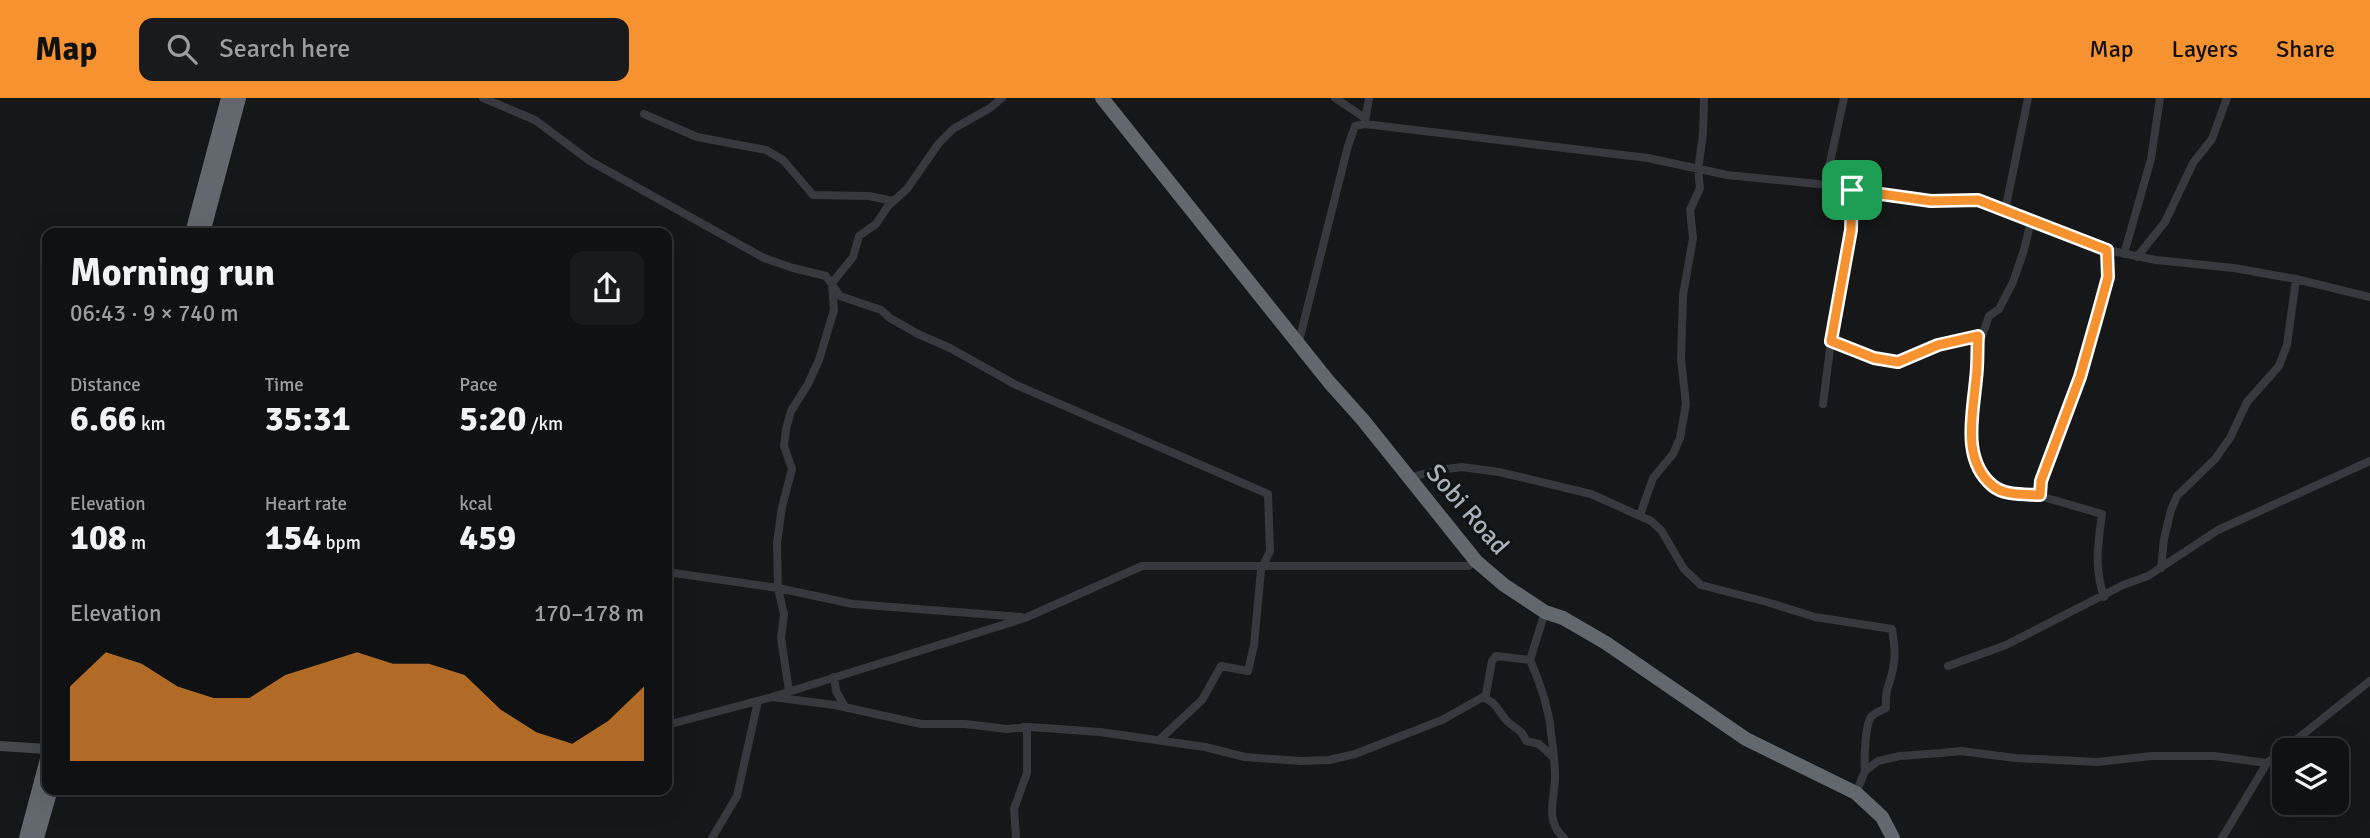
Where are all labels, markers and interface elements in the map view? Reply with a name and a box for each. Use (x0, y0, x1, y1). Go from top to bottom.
search box (139, 18, 629, 81)
text: Map (35, 29, 97, 70)
icon: search (163, 30, 201, 68)
text: Search here (219, 33, 350, 65)
text: Map (2089, 34, 2134, 64)
text: Layers (2172, 34, 2238, 64)
text: Share (2276, 34, 2335, 64)
pin (1822, 160, 1882, 220)
icon: arrive (1833, 171, 1871, 209)
text: Morning run (70, 249, 275, 296)
button: share (570, 251, 644, 325)
text: 06:43 · 9 × 740 m (70, 299, 239, 328)
text: Distance (70, 373, 141, 397)
text: Time (265, 373, 304, 397)
text: Pace (459, 373, 498, 397)
text: 6.66 (70, 397, 137, 440)
text: 35:31 (265, 397, 351, 440)
text: 5:20 (459, 397, 526, 440)
text: km (137, 412, 166, 436)
text: /km (526, 412, 563, 436)
street label: Sobi Road (1419, 458, 1515, 562)
text: Elevation (70, 492, 146, 516)
text: Heart rate (265, 492, 347, 516)
text: kcal (459, 492, 493, 516)
text: 108 (70, 516, 127, 559)
text: 154 (265, 516, 321, 559)
text: 459 (459, 516, 516, 559)
text: m (127, 531, 146, 555)
text: bpm (321, 531, 361, 555)
text: Elevation (70, 599, 162, 628)
text: 170–178 m (534, 599, 644, 628)
map controls (2272, 738, 2349, 815)
button: layers (2272, 738, 2349, 815)

